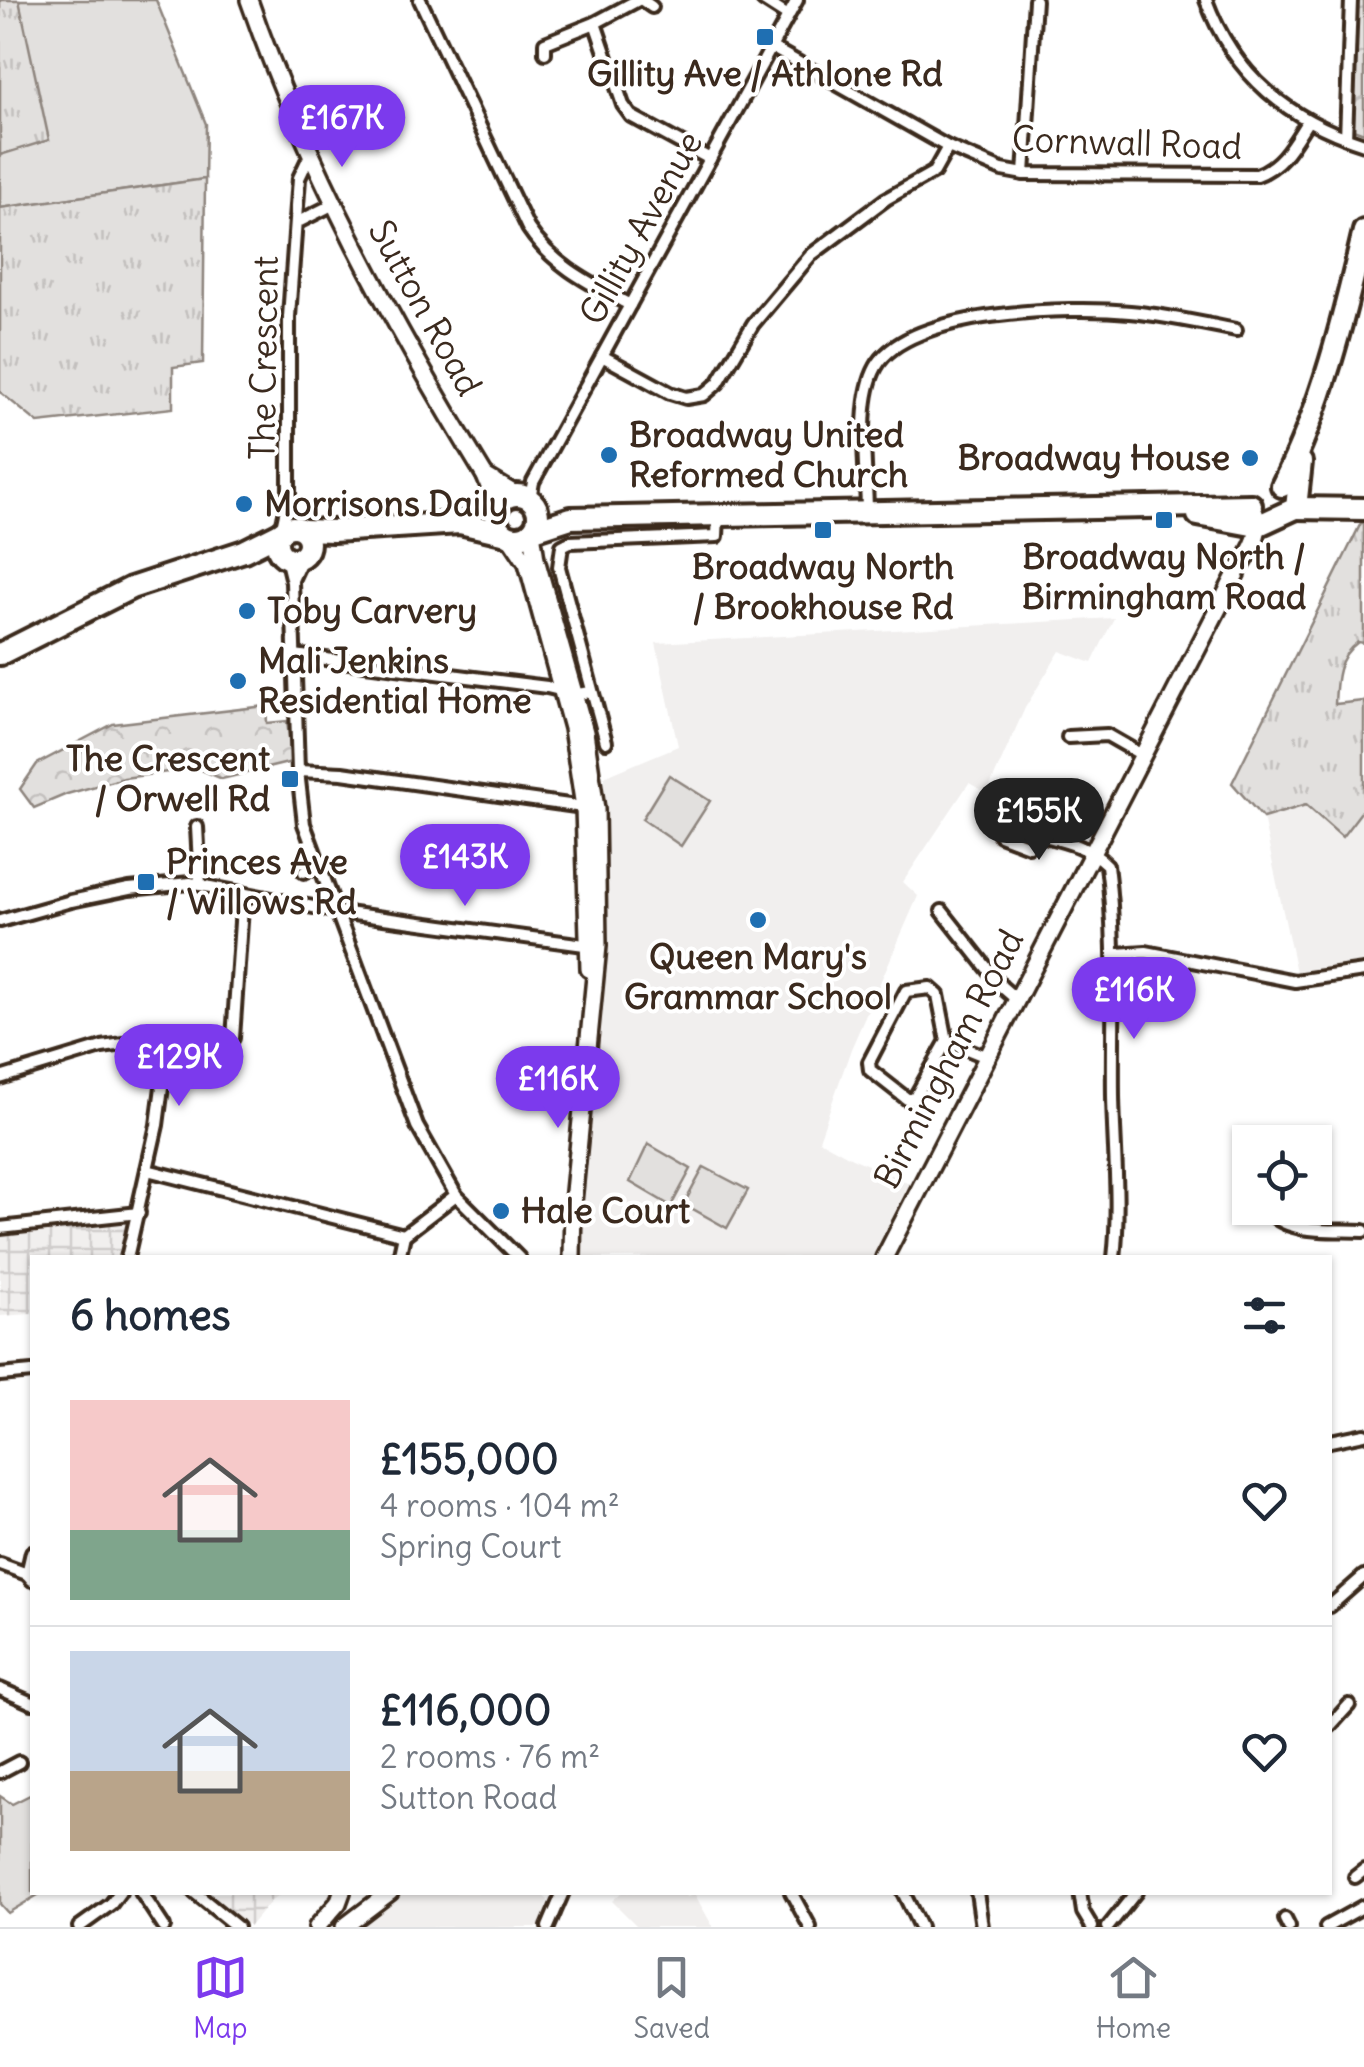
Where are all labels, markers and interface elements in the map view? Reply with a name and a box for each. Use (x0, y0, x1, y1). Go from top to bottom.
marker: Gillity Ave / Athlone Rd (754, 26, 776, 48)
place label: Gillity Ave / Athlone Rd (587, 51, 943, 95)
pin: £167K (272, 85, 412, 170)
text: £167K (300, 97, 384, 138)
street label: Cornwall Road (1011, 116, 1243, 168)
street label: Gillity Avenue (569, 123, 711, 332)
street label: Sutton Road (360, 212, 492, 403)
street label: The Crescent (239, 255, 287, 461)
place label: Broadway United Reformed Church (629, 412, 908, 496)
place label: Broadway House (957, 435, 1230, 479)
marker: Broadway United Reformed Church (598, 444, 620, 466)
marker: Broadway House (1239, 447, 1261, 469)
place label: Morrisons Daily (264, 481, 509, 525)
marker: Morrisons Daily (233, 493, 255, 515)
marker: Broadway North / Birmingham Road (1153, 509, 1175, 531)
marker: Broadway North / Brookhouse Rd (812, 519, 834, 541)
place label: Broadway North / Birmingham Road (1022, 534, 1307, 618)
place label: Broadway North / Brookhouse Rd (692, 544, 954, 628)
place label: Toby Carvery (267, 588, 477, 632)
marker: Toby Carvery (236, 600, 258, 622)
place label: Mali Jenkins Residential Home (258, 638, 532, 722)
marker: Mali Jenkins Residential Home (227, 670, 249, 692)
place label: The Crescent / Orwell Rd (66, 736, 270, 820)
marker: The Crescent / Orwell Rd (279, 768, 301, 790)
pin: £155K (969, 778, 1109, 863)
text: £155K (996, 790, 1082, 831)
pin: £143K (395, 824, 535, 909)
text: £143K (422, 836, 508, 877)
place label: Princes Ave / Willows Rd (166, 839, 357, 923)
marker: Princes Ave / Willows Rd (135, 871, 157, 893)
marker: Queen Mary's Grammar School (747, 909, 769, 931)
street label: Birmingham Road (864, 922, 1032, 1195)
place label: Queen Mary's Grammar School (624, 934, 892, 1018)
pin: £116K (1064, 957, 1204, 1042)
text: £116K (1094, 969, 1174, 1010)
pin: £129K (109, 1024, 249, 1109)
text: £129K (136, 1036, 222, 1077)
pin: £116K (488, 1046, 628, 1131)
text: £116K (518, 1058, 598, 1099)
map controls (1232, 1125, 1332, 1225)
button: locate (1232, 1125, 1332, 1225)
place label: Hale Court (521, 1188, 690, 1232)
marker: Hale Court (490, 1200, 512, 1222)
icon: filters (1237, 1288, 1292, 1343)
text: 6 homes (70, 1289, 231, 1341)
text: £155,000 (380, 1433, 559, 1485)
icon: home (150, 1440, 270, 1560)
icon: heart (1237, 1473, 1292, 1528)
text: 4 rooms · 104 m² (380, 1485, 620, 1526)
text: Spring Court (380, 1526, 562, 1567)
text: £116,000 (380, 1684, 551, 1736)
icon: home (150, 1691, 270, 1811)
icon: heart (1237, 1724, 1292, 1779)
text: 2 rooms · 76 m² (380, 1736, 600, 1777)
text: Sutton Road (380, 1777, 557, 1818)
tab: Map (193, 1950, 248, 2046)
tab: Saved (633, 1950, 710, 2046)
tab: Home (1096, 1950, 1171, 2046)

